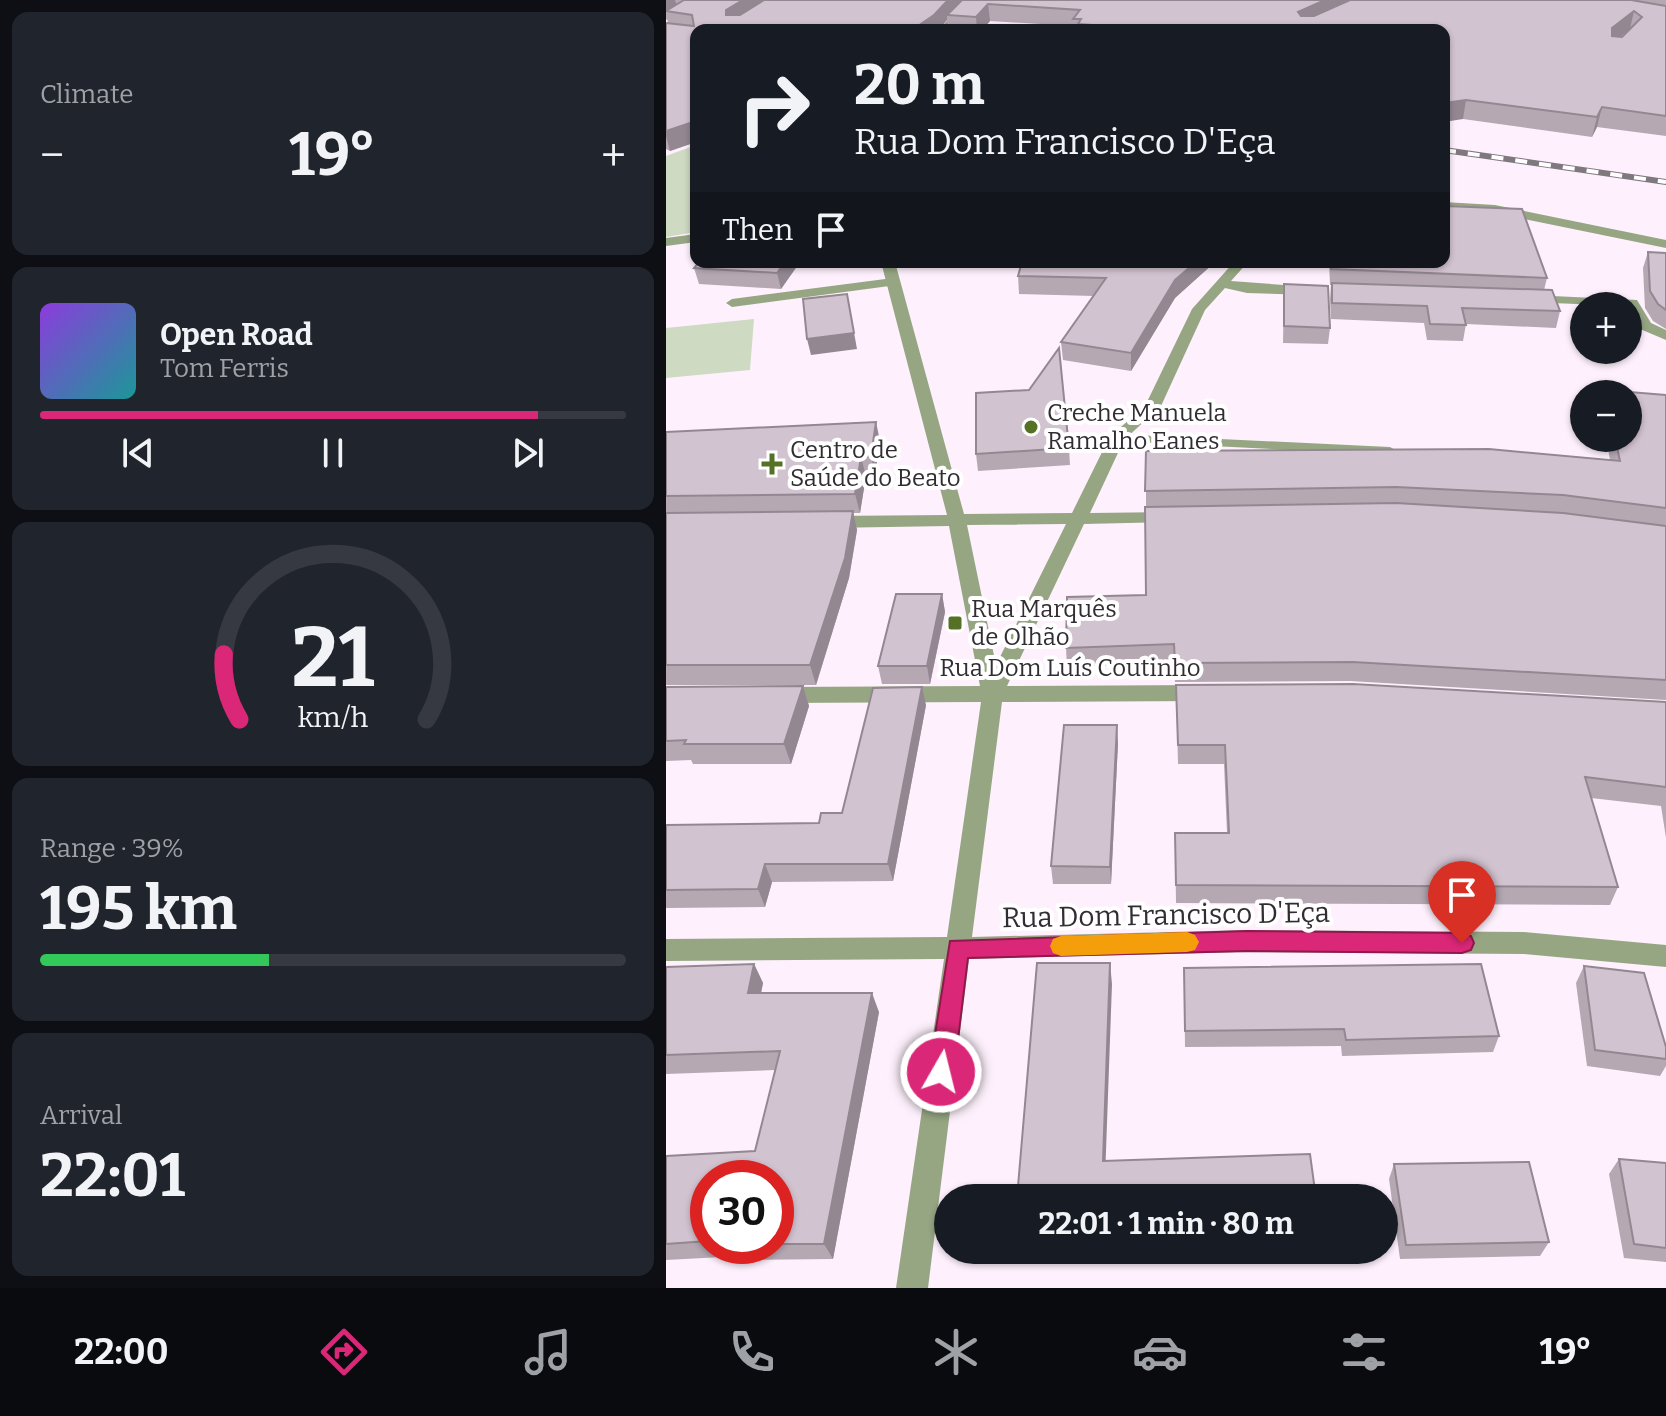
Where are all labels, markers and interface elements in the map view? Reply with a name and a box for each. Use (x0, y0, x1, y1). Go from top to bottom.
text: 20 m (854, 52, 985, 119)
icon: right (722, 56, 826, 160)
text: Climate (40, 79, 134, 110)
text: 19° (289, 119, 376, 191)
text: Rua Dom Francisco D'Eça (854, 120, 1275, 164)
text: − (40, 129, 64, 182)
text: + (601, 129, 626, 182)
icon: arrive (809, 208, 853, 252)
text: Then (722, 212, 793, 248)
map controls (1570, 292, 1642, 452)
button: + (1570, 292, 1642, 364)
text: Open Road (160, 317, 313, 353)
text: Tom Ferris (160, 353, 289, 384)
button: − (1570, 380, 1642, 452)
place label: Creche Manuela Ramalho Eanes (1047, 399, 1227, 455)
marker: Creche Manuela Ramalho Eanes (1022, 418, 1040, 436)
icon: previous (116, 431, 160, 475)
icon: pause (311, 431, 355, 475)
icon: next (506, 431, 550, 475)
place label: Centro de Saúde do Beato (790, 436, 960, 492)
marker: Centro de Saúde do Beato (761, 453, 783, 475)
place label: Rua Marquês de Olhão (971, 595, 1117, 651)
text: 21 (292, 608, 374, 708)
marker: Rua Marquês de Olhão (946, 614, 964, 632)
street label: Rua Dom Luís Coutinho (939, 654, 1201, 682)
text: km/h (298, 700, 369, 735)
text: Range · 39% (40, 833, 184, 864)
pin (1428, 861, 1496, 943)
text: 195 km (40, 873, 237, 945)
icon: arrive (1440, 873, 1484, 917)
street label: Rua Dom Francisco D'Eça (1002, 896, 1330, 934)
position arrow (899, 1030, 983, 1114)
text: Arrival (40, 1100, 122, 1131)
text: 22:01 (40, 1140, 185, 1212)
speed limit sign: 30 (690, 1160, 794, 1264)
text: 22:01 · 1 min · 80 m (1038, 1206, 1294, 1242)
icon: directions (316, 1324, 372, 1380)
icon: music (520, 1324, 576, 1380)
icon: phone (724, 1324, 780, 1380)
icon: climate (928, 1324, 984, 1380)
icon: car (1132, 1324, 1188, 1380)
icon: filters (1336, 1324, 1392, 1380)
text: 22:00 (74, 1330, 169, 1374)
text: 19° (1540, 1330, 1592, 1374)

